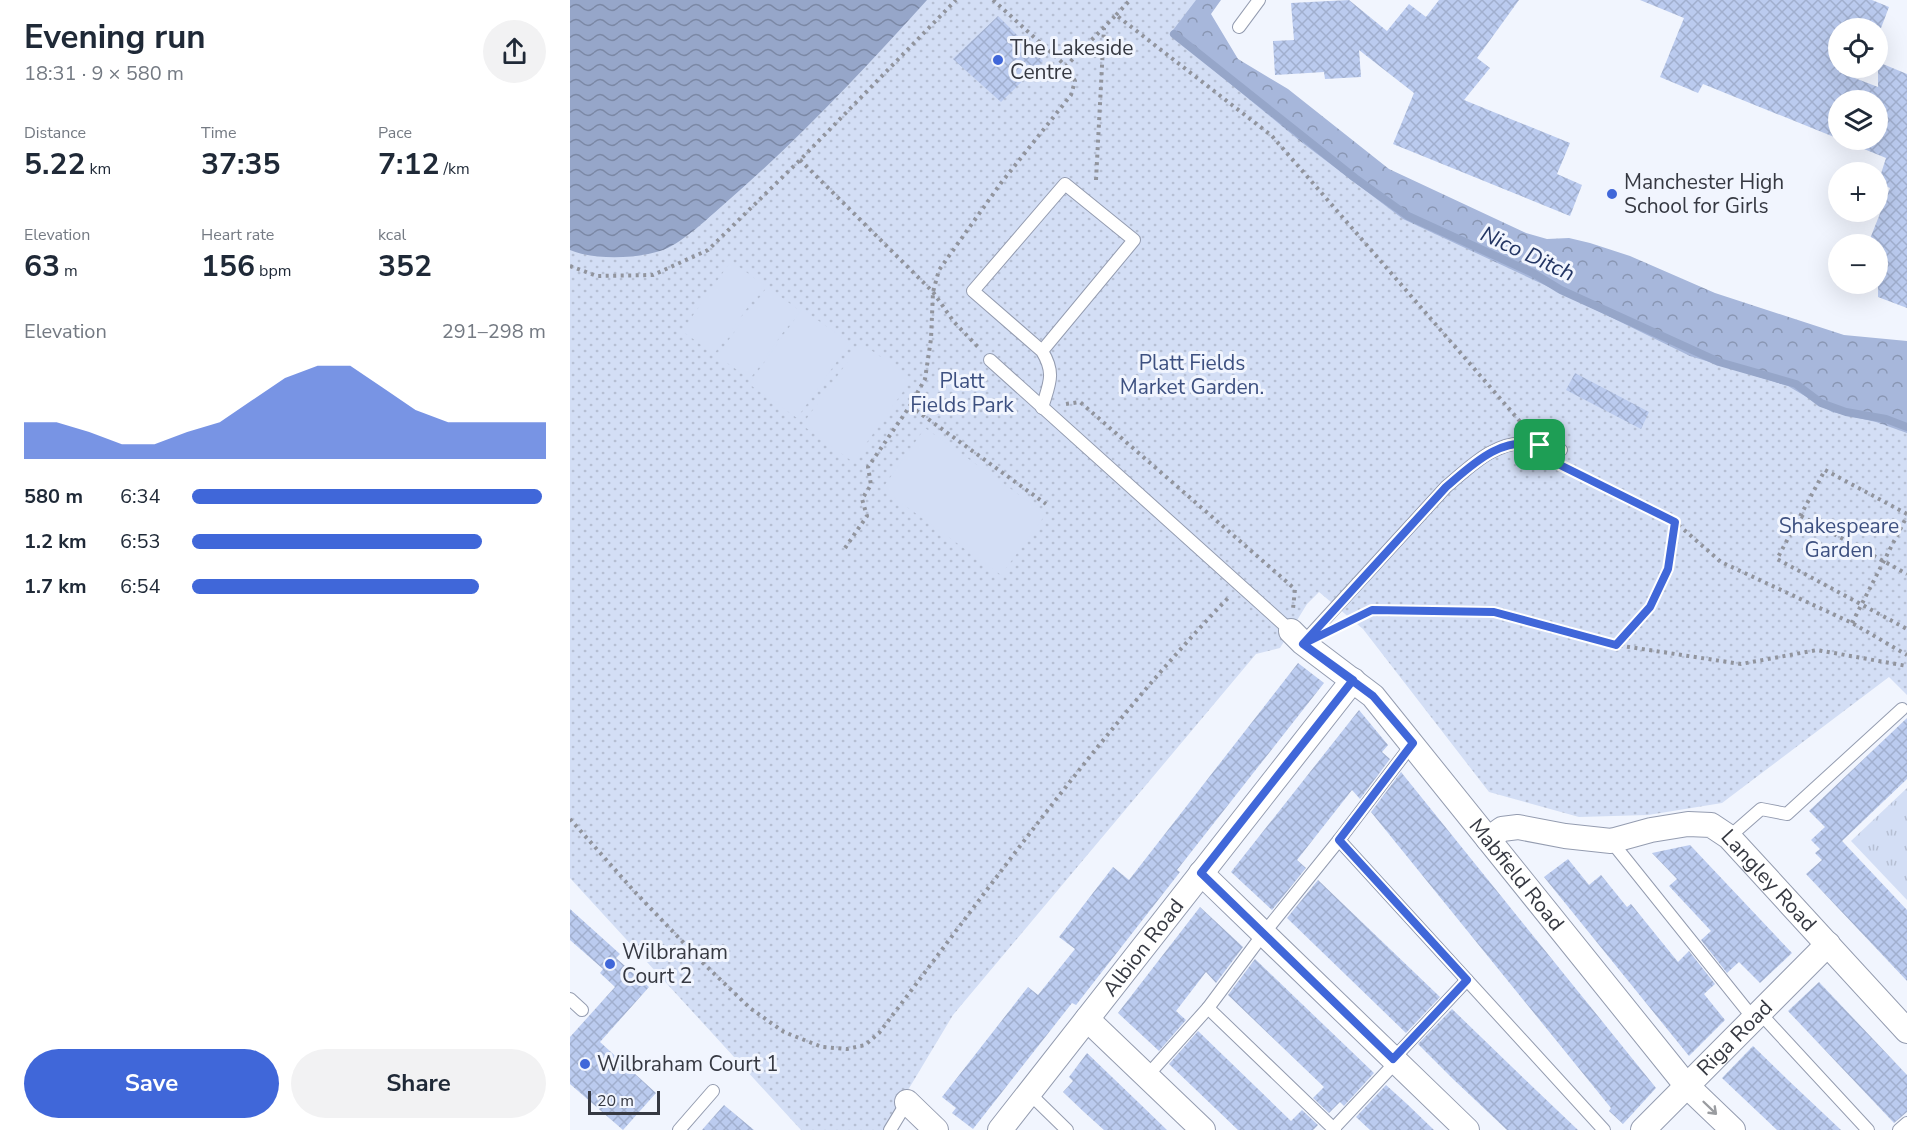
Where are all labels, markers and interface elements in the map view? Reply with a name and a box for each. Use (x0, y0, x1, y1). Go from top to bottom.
text: Evening run (24, 15, 206, 60)
map controls (1828, 18, 1888, 294)
button: locate (1828, 18, 1888, 78)
button: share (483, 20, 546, 83)
place label: The Lakeside Centre (1010, 34, 1133, 86)
marker: The Lakeside Centre (991, 53, 1005, 67)
text: 18:31 · 9 × 580 m (24, 60, 184, 87)
button: layers (1828, 90, 1888, 150)
text: Distance (24, 122, 86, 144)
text: Time (201, 122, 237, 144)
text: Pace (378, 122, 412, 144)
text: 5.22 (24, 144, 85, 185)
text: 37:35 (201, 144, 280, 185)
text: 7:12 (378, 144, 439, 185)
text: km (85, 158, 111, 180)
text: /km (439, 158, 470, 180)
button: + (1828, 162, 1888, 222)
place label: Manchester High School for Girls (1624, 168, 1784, 220)
marker: Manchester High School for Girls (1605, 187, 1619, 201)
water label: Nico Ditch (1476, 219, 1580, 289)
text: Elevation (24, 224, 90, 246)
text: Heart rate (201, 224, 274, 246)
text: kcal (378, 224, 406, 246)
button: − (1828, 234, 1888, 294)
text: 63 (24, 246, 60, 287)
text: 156 (201, 246, 255, 287)
text: 352 (378, 246, 432, 287)
text: m (60, 260, 78, 282)
text: bpm (255, 260, 291, 282)
text: Elevation (24, 318, 107, 345)
text: 291–298 m (442, 318, 546, 345)
park label: Platt Fields Market Garden. (1120, 349, 1264, 401)
park label: Platt Fields Park (910, 367, 1014, 419)
pin (1514, 419, 1565, 470)
icon: arrive (1523, 428, 1556, 461)
text: 580 m (24, 483, 83, 510)
text: 6:34 (120, 483, 161, 510)
park label: Shakespeare Garden (1779, 512, 1899, 564)
text: 1.2 km (24, 528, 87, 555)
text: 6:53 (120, 528, 161, 555)
text: 1.7 km (24, 573, 87, 600)
text: 6:54 (120, 573, 161, 600)
street label: Mabfield Road (1463, 813, 1571, 937)
street label: Langley Road (1715, 823, 1823, 937)
street label: Albion Road (1096, 893, 1190, 1002)
place label: Wilbraham Court 2 (622, 938, 728, 990)
marker: Wilbraham Court 2 (603, 957, 617, 971)
street label: Riga Road (1691, 994, 1779, 1082)
button: Save (24, 1049, 279, 1118)
button: Share (291, 1049, 546, 1118)
place label: Wilbraham Court 1 (597, 1050, 779, 1078)
marker: Wilbraham Court 1 (578, 1057, 592, 1071)
scale bar (588, 1088, 660, 1116)
text: 20 m (597, 1090, 634, 1112)
one-way arrow (1702, 1100, 1717, 1115)

